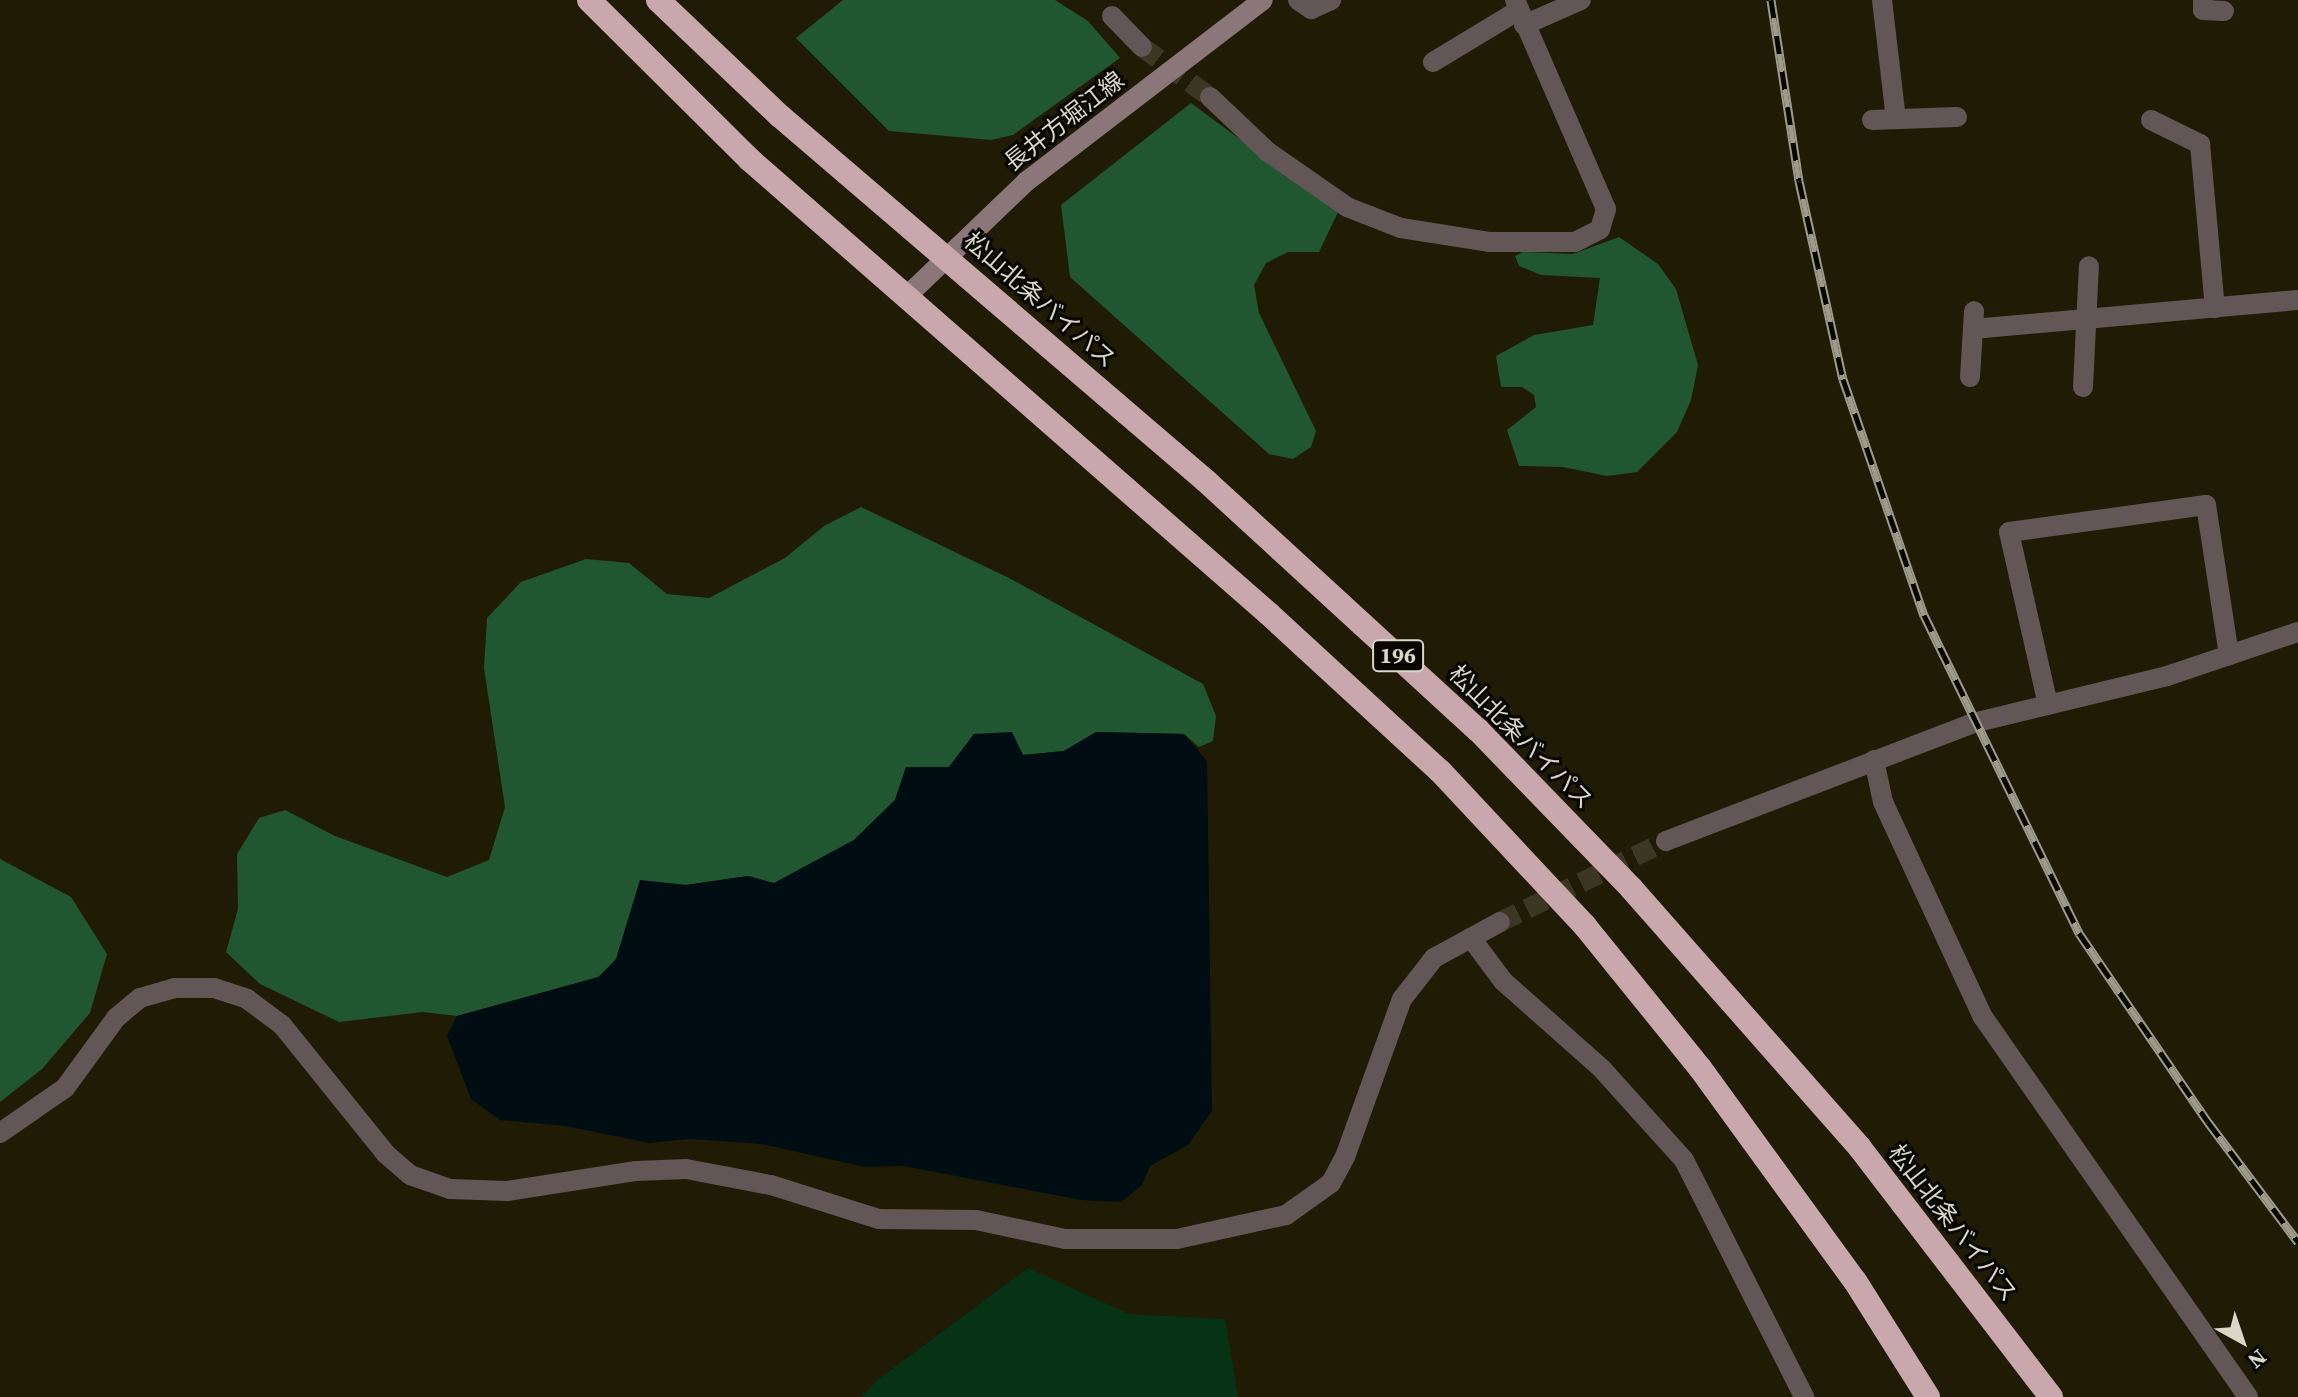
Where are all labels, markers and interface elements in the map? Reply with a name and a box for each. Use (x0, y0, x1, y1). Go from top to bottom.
street label: 長井方堀江線 (998, 65, 1130, 177)
street label: 松山北条バイパス (958, 226, 1122, 374)
road number: 196 (1372, 638, 1424, 674)
street label: 松山北条バイパス (1443, 659, 1599, 815)
street label: 松山北条バイパス (1883, 1138, 2023, 1308)
north arrow (2202, 1301, 2282, 1381)
text: N (2242, 1343, 2273, 1376)

